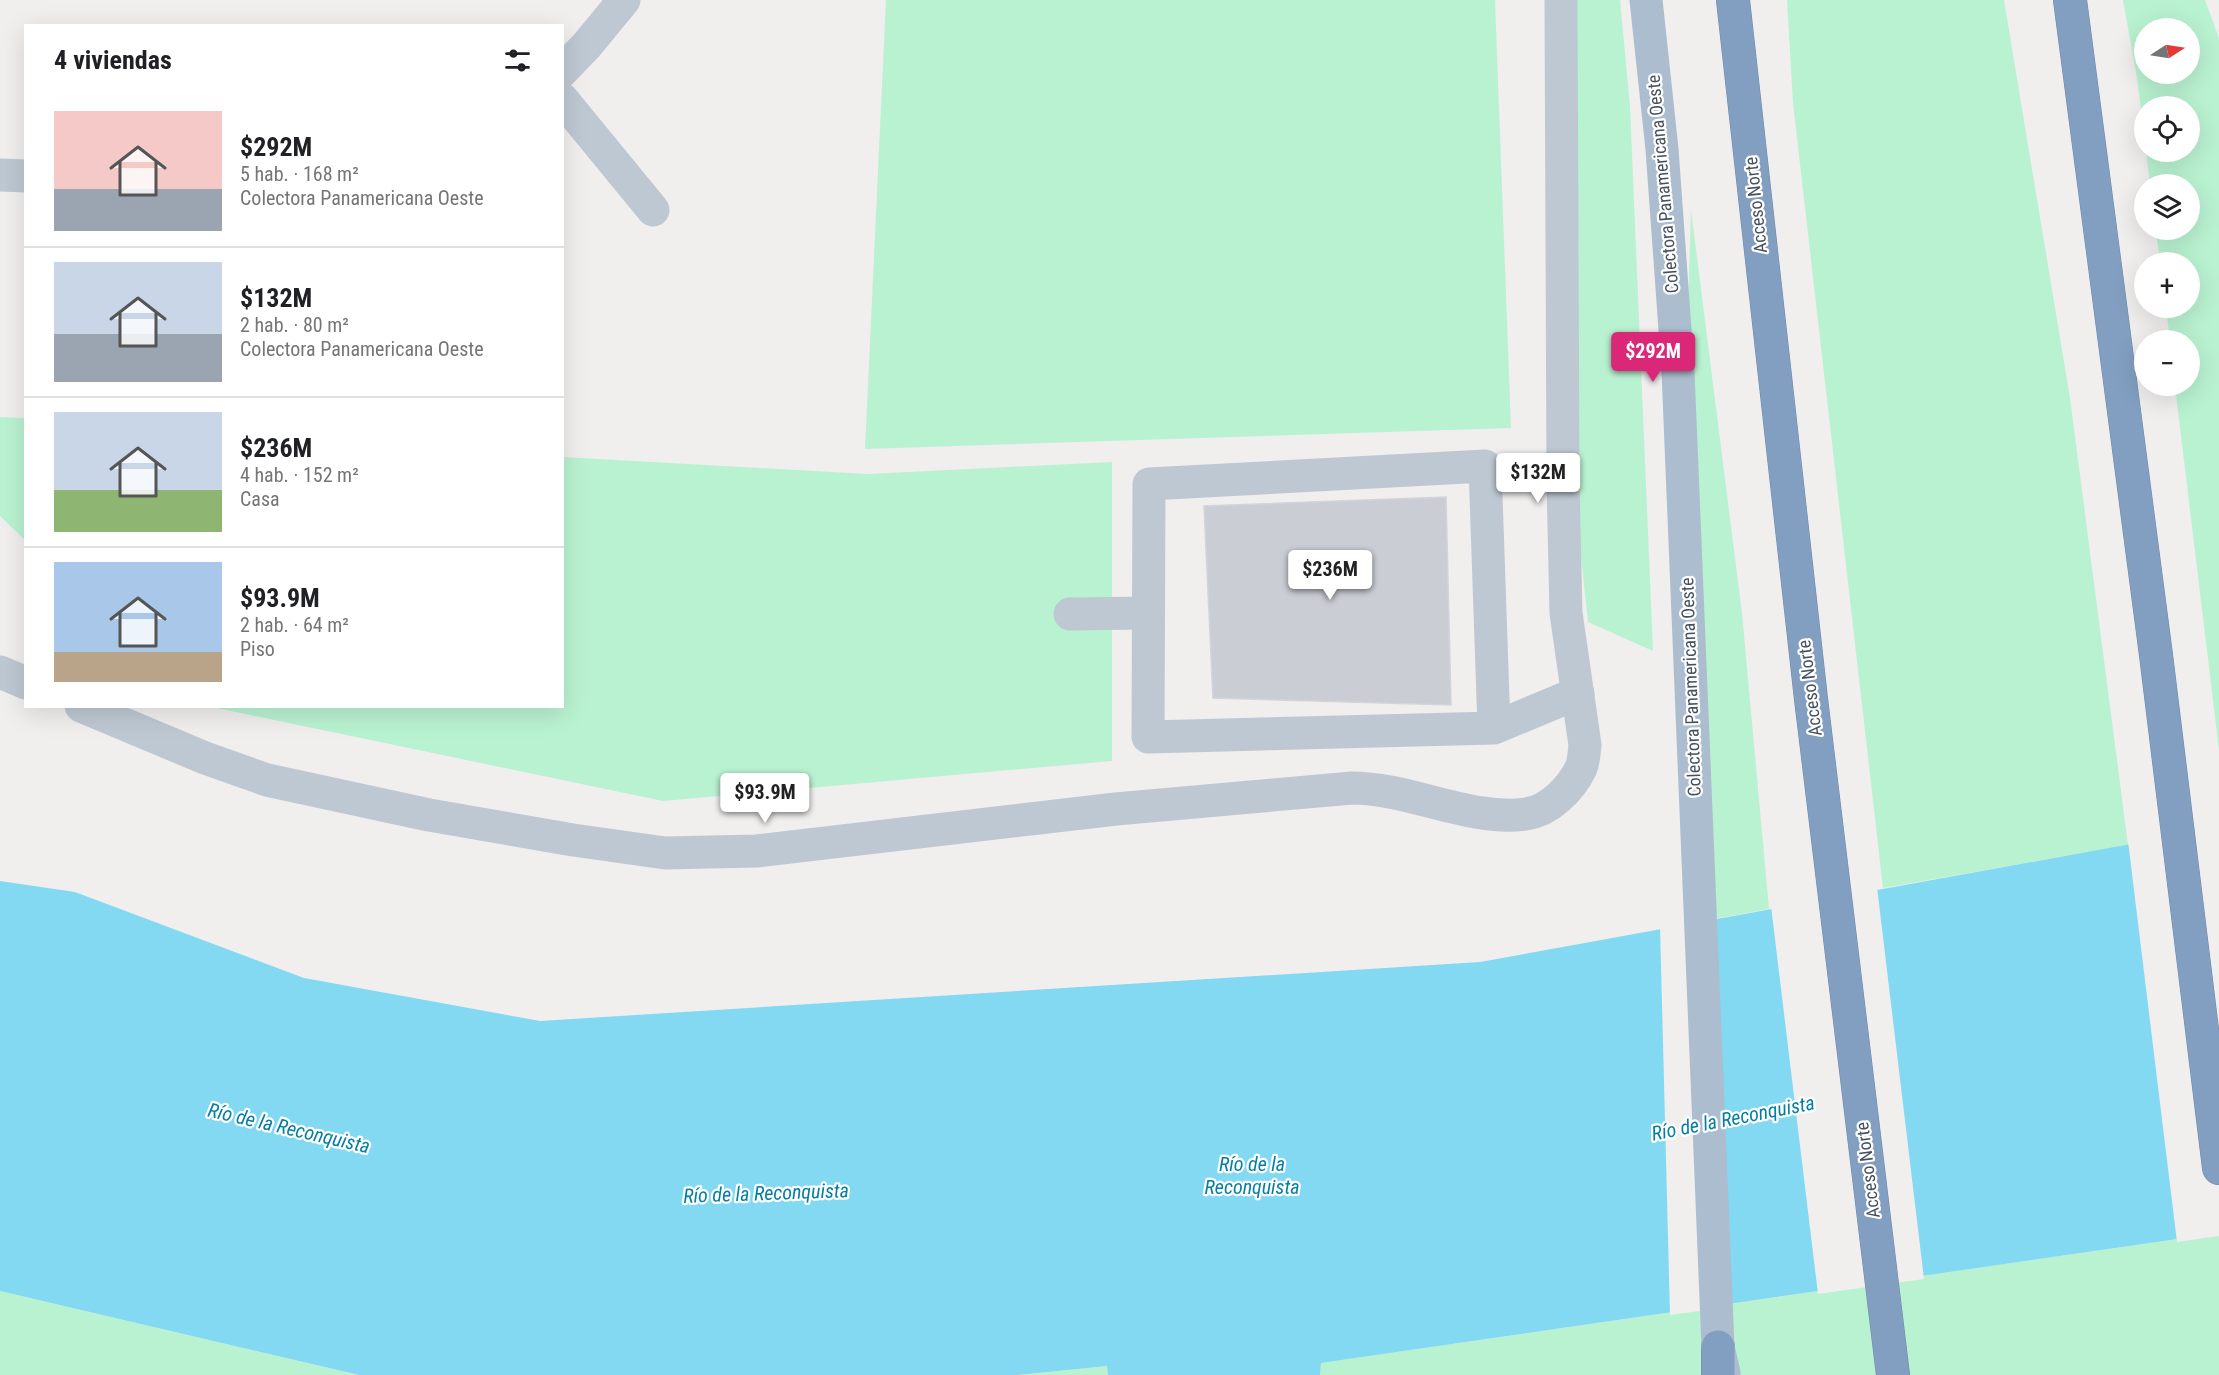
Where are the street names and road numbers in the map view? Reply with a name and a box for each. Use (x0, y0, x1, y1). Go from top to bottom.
street label: Colectora Panamericana Oeste (1642, 74, 1683, 294)
street label: Acceso Norte (1740, 156, 1771, 254)
street label: Colectora Panamericana Oeste (1676, 577, 1705, 797)
street label: Acceso Norte (1793, 639, 1826, 737)
street label: Acceso Norte (1851, 1121, 1884, 1219)

